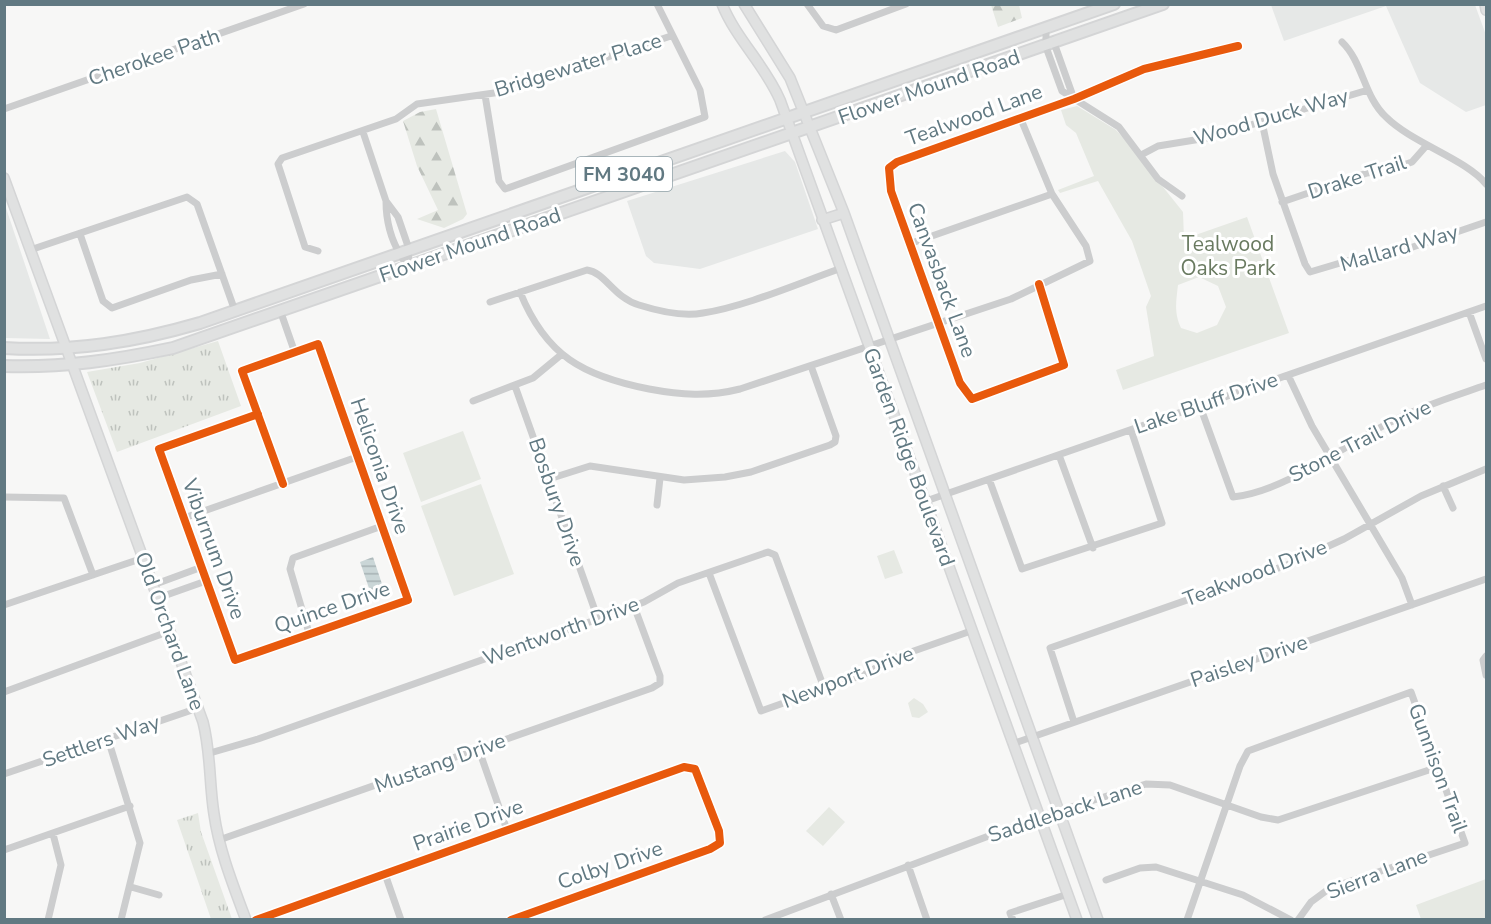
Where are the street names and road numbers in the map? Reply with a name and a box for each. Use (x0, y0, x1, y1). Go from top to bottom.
street label: Cherokee Path (84, 21, 224, 93)
street label: Bridgewater Place (491, 26, 665, 104)
street label: Flower Mound Road (834, 43, 1024, 131)
street label: Tealwood Lane (902, 77, 1046, 153)
street label: Wood Duck Way (1190, 81, 1352, 152)
street label: Drake Trail (1304, 148, 1410, 206)
road number: FM 3040 (576, 157, 672, 191)
street label: Canvasback Lane (901, 199, 983, 361)
street label: Flower Mound Road (375, 201, 565, 289)
street label: Mallard Way (1337, 218, 1461, 278)
street label: Garden Ridge Boulevard (856, 344, 962, 570)
street label: Lake Bluff Drive (1130, 365, 1282, 441)
street label: Stone Trail Drive (1284, 393, 1436, 489)
street label: Heliconia Drive (344, 394, 416, 538)
street label: Bosbury Drive (522, 434, 592, 570)
street label: Viburnum Drive (175, 474, 252, 623)
street label: Teakwood Drive (1179, 533, 1331, 613)
street label: Old Orchard Lane (128, 548, 212, 714)
street label: Quince Drive (270, 574, 394, 640)
street label: Wentworth Drive (479, 590, 643, 672)
street label: Paisley Drive (1187, 628, 1311, 694)
street label: Newport Drive (778, 639, 918, 715)
street label: Gunnison Trail (1402, 700, 1475, 837)
street label: Settlers Way (39, 708, 164, 774)
street label: Mustang Drive (371, 726, 509, 800)
street label: Saddleback Lane (984, 773, 1146, 849)
street label: Prairie Drive (409, 792, 527, 858)
street label: Colby Drive (554, 834, 666, 896)
street label: Sierra Lane (1322, 842, 1432, 906)

